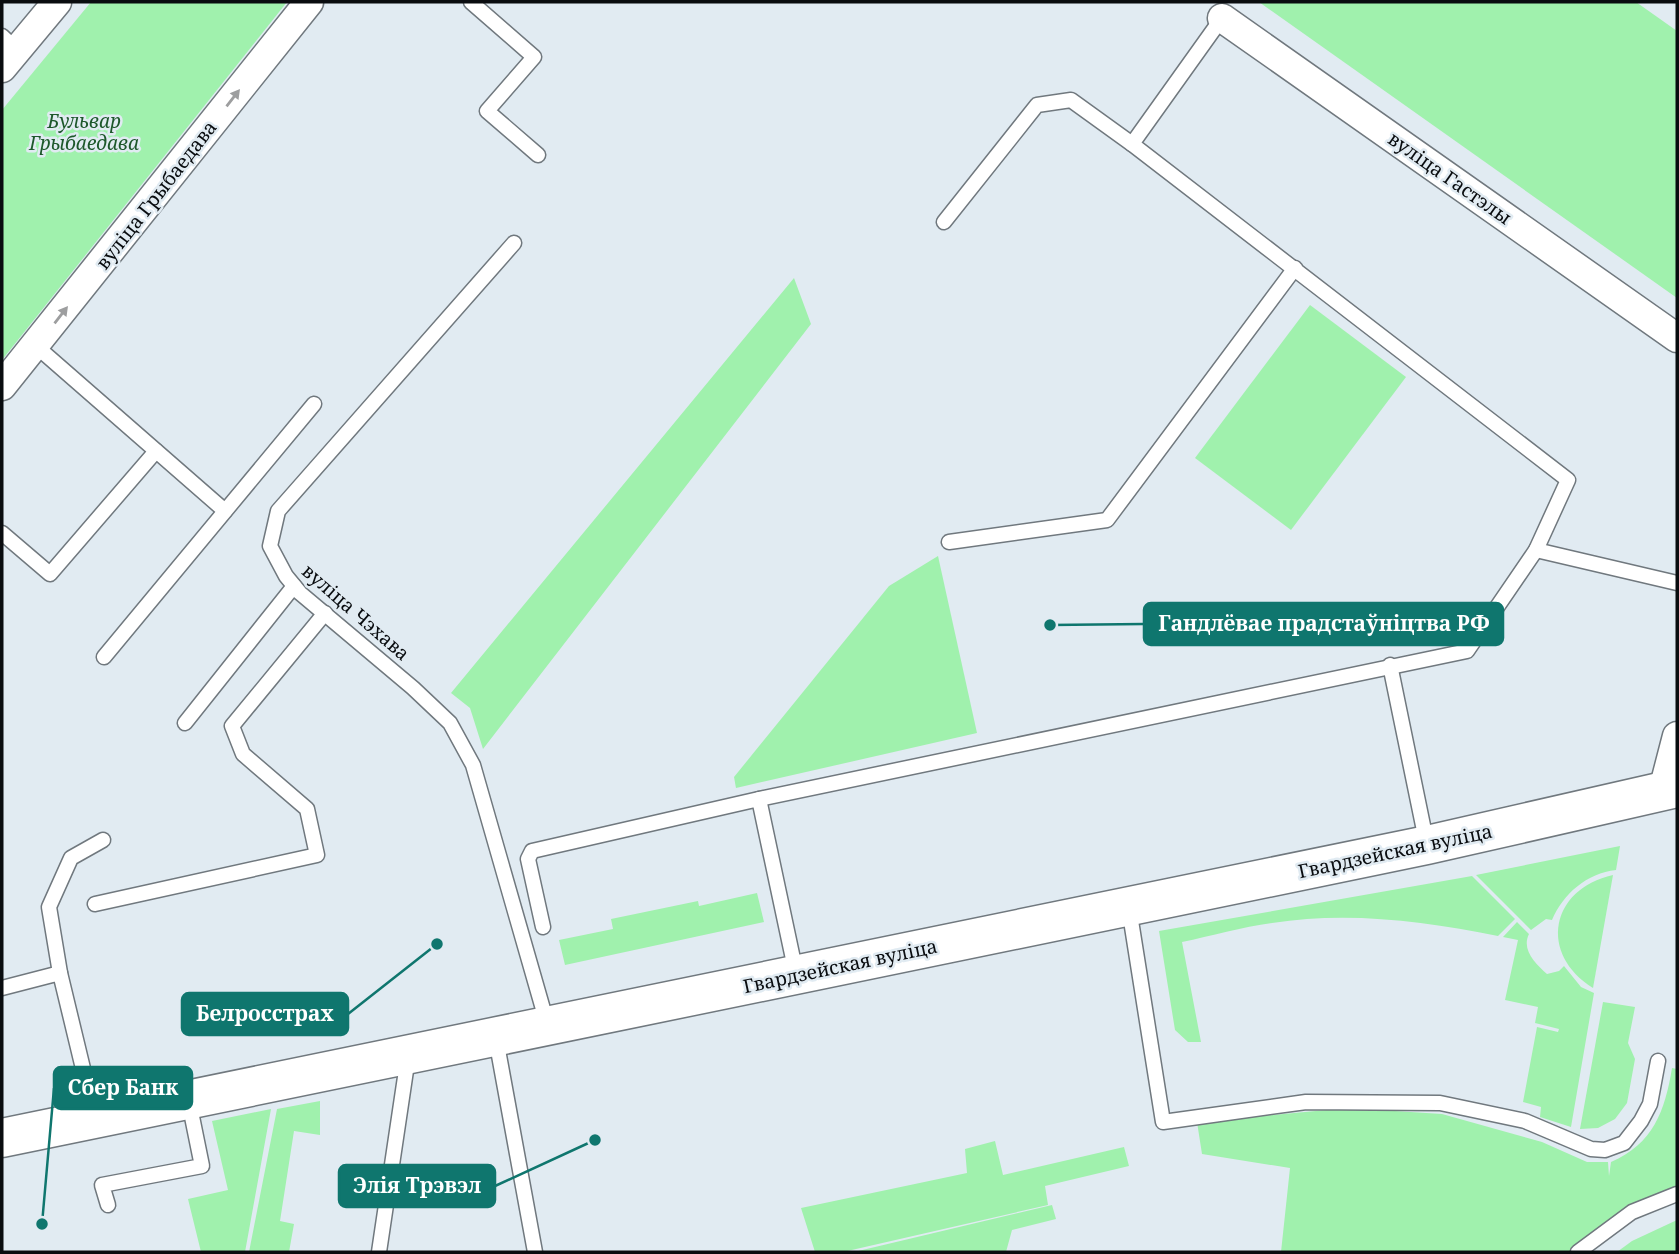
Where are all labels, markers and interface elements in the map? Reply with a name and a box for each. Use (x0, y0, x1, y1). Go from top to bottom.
one-way arrow (225, 89, 239, 107)
park label: Бульвар Грыбаедава (28, 108, 139, 156)
street label: вуліца Грыбаедава (90, 115, 222, 275)
street label: вуліца Гастэлы (1383, 126, 1517, 230)
one-way arrow (53, 306, 68, 323)
street label: вуліца Чэхава (297, 558, 415, 666)
callout: Гандлёвае прадстаўніцтва РФ (1144, 603, 1503, 645)
text: Гандлёвае прадстаўніцтва РФ (1158, 609, 1490, 637)
street label: Гвардзейская вуліца (1295, 818, 1495, 884)
street label: Гвардзейская вуліца (740, 933, 940, 999)
callout: Белросстрах (182, 993, 348, 1035)
text: Белросстрах (196, 999, 334, 1027)
callout: Сбер Банк (54, 1067, 192, 1109)
text: Сбер Банк (68, 1073, 179, 1101)
callout: Элія Трэвэл (339, 1165, 495, 1207)
text: Элія Трэвэл (353, 1171, 481, 1199)

